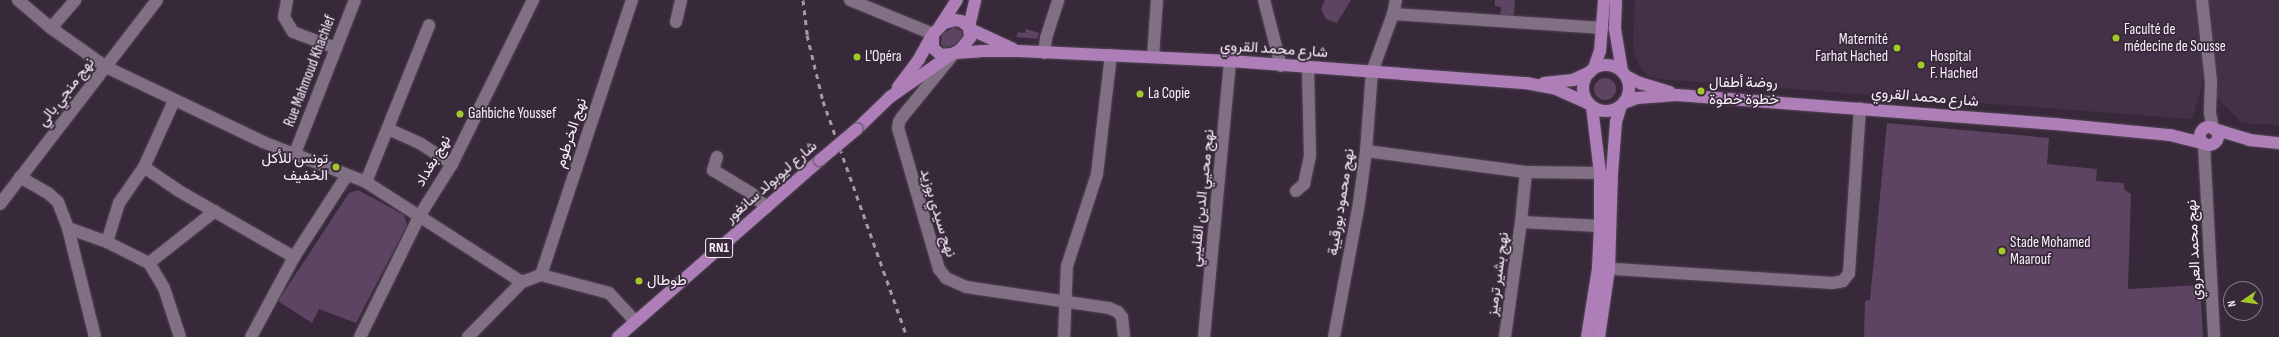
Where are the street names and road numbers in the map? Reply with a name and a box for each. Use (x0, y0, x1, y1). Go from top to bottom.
street label: Rue Mahmoud Khachlef (280, 13, 340, 129)
street label: شارع محمد القروي (1220, 36, 1328, 62)
street label: نهج منجي بالي (34, 54, 98, 130)
street label: شارع محمد القروي (1871, 83, 1979, 111)
street label: نهج الخرطوم (551, 96, 591, 170)
street label: نهج محيي الدين القليبي (1186, 128, 1218, 268)
street label: نهج بغداد (411, 132, 455, 190)
street label: شارع ليوبولد سانغور (721, 137, 821, 227)
street label: نهج محمود بورقيبة (1324, 147, 1358, 257)
street label: نهج سيدي بوزيد (916, 167, 960, 259)
street label: نهج محمد العروي (2182, 199, 2206, 301)
street label: نهج بشير ترميز (1483, 231, 1513, 317)
road number: RN1 (705, 236, 733, 260)

